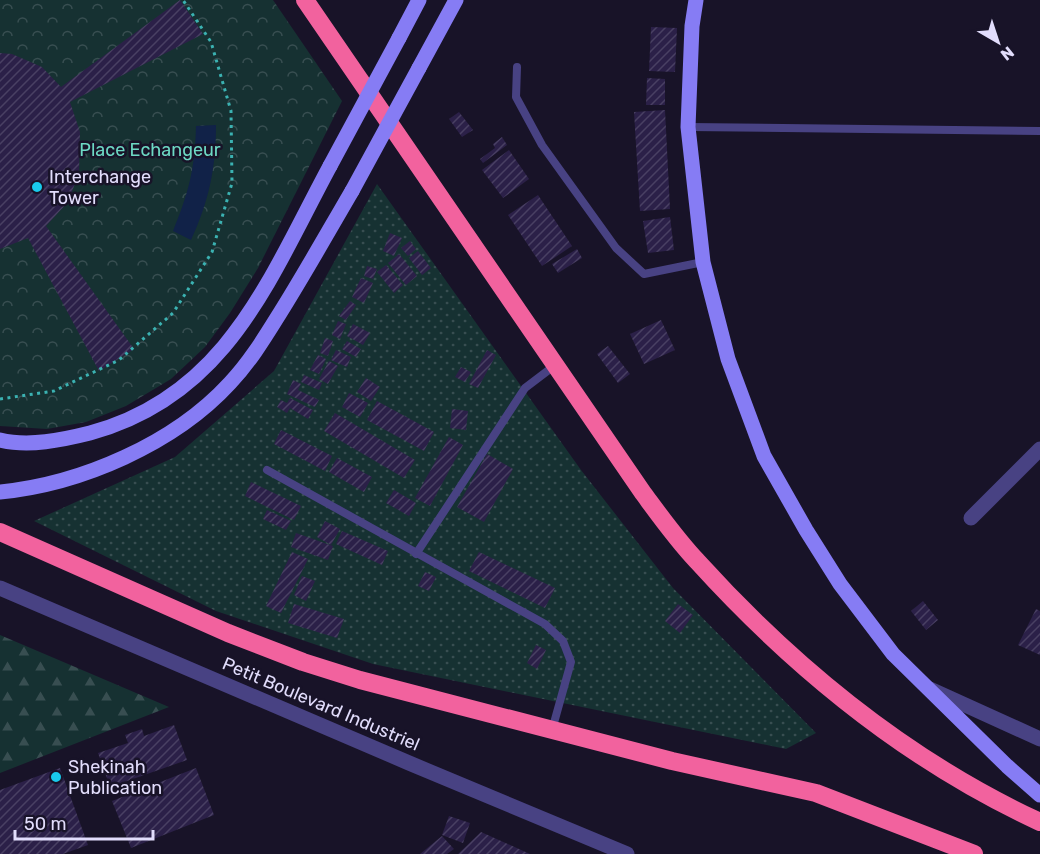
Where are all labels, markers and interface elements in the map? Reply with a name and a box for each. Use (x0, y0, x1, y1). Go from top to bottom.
north arrow (968, 12, 1028, 72)
text: N (997, 42, 1018, 64)
park label: Place Echangeur (79, 139, 221, 161)
place label: Interchange Tower (49, 166, 151, 209)
marker: Interchange Tower (30, 180, 44, 194)
street label: Petit Boulevard Industriel (219, 652, 423, 756)
place label: Shekinah Publication (68, 756, 162, 799)
marker: Shekinah Publication (49, 770, 63, 784)
scale bar (15, 803, 153, 841)
text: 50 m (24, 813, 67, 835)

